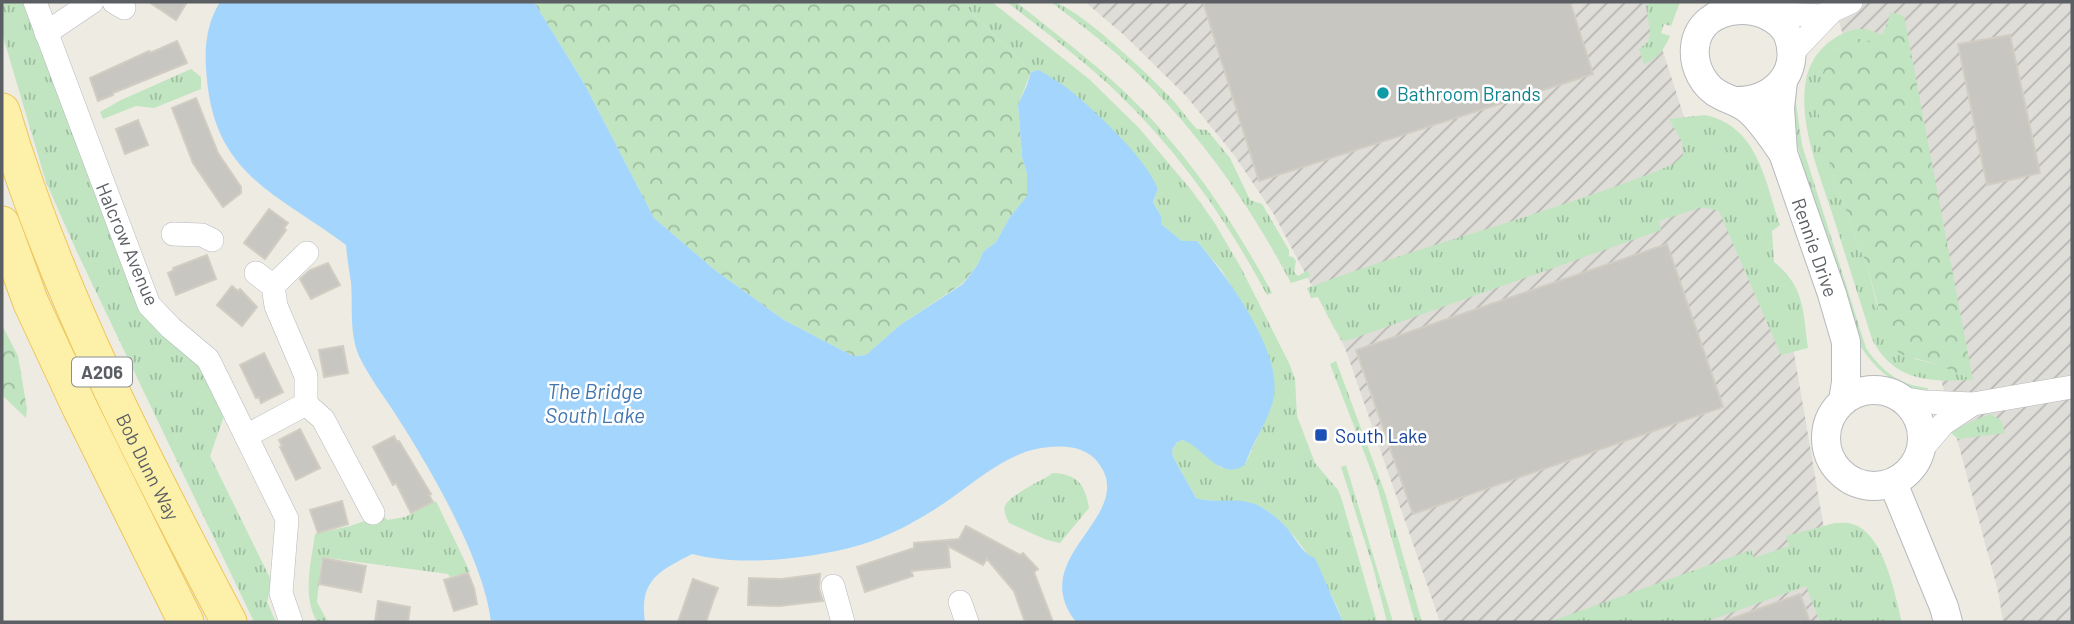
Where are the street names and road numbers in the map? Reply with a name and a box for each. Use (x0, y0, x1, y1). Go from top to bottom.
street label: Halcrow Avenue (92, 179, 164, 309)
street label: Rennie Drive (1788, 195, 1844, 300)
road number: A206 (72, 358, 132, 386)
street label: Bob Dunn Way (112, 409, 185, 524)

